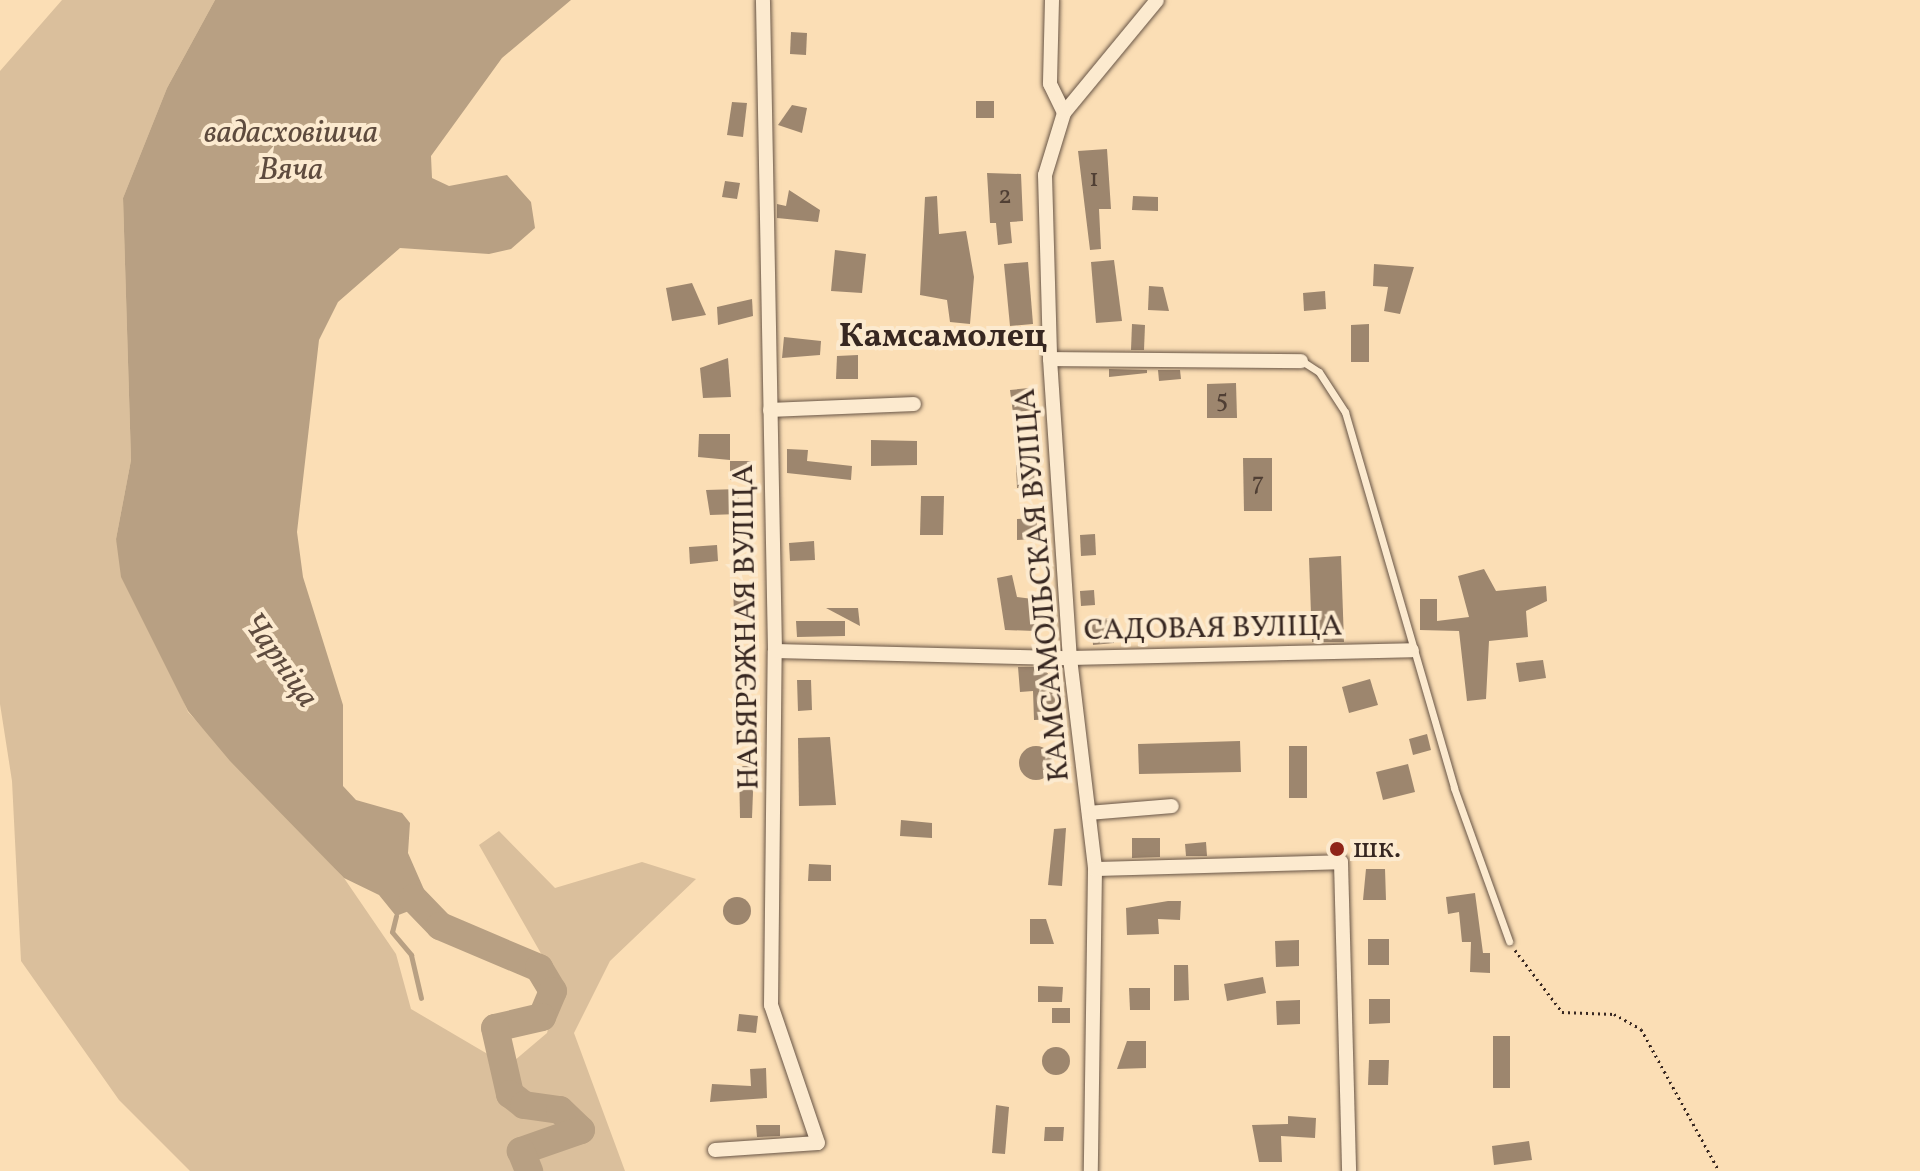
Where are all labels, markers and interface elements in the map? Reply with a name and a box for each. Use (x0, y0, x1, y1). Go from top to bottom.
water label: вадасховішча Вяча (204, 116, 378, 191)
house number: 1 (1089, 164, 1099, 196)
house number: 2 (998, 181, 1012, 213)
district label: Камсамолец (839, 318, 1047, 358)
house number: 5 (1216, 385, 1228, 417)
street label: КАМСАМОЛЬСКАЯ ВУЛІЦА (1008, 387, 1078, 783)
street label: НАБЯРЭЖНАЯ ВУЛІЦА (726, 464, 768, 790)
house number: 7 (1252, 468, 1264, 500)
water label: Чарніца (233, 606, 325, 716)
street label: САДОВАЯ ВУЛІЦА (1083, 609, 1343, 649)
place label: шк. (1353, 831, 1401, 867)
marker: шк. (1328, 840, 1346, 858)

